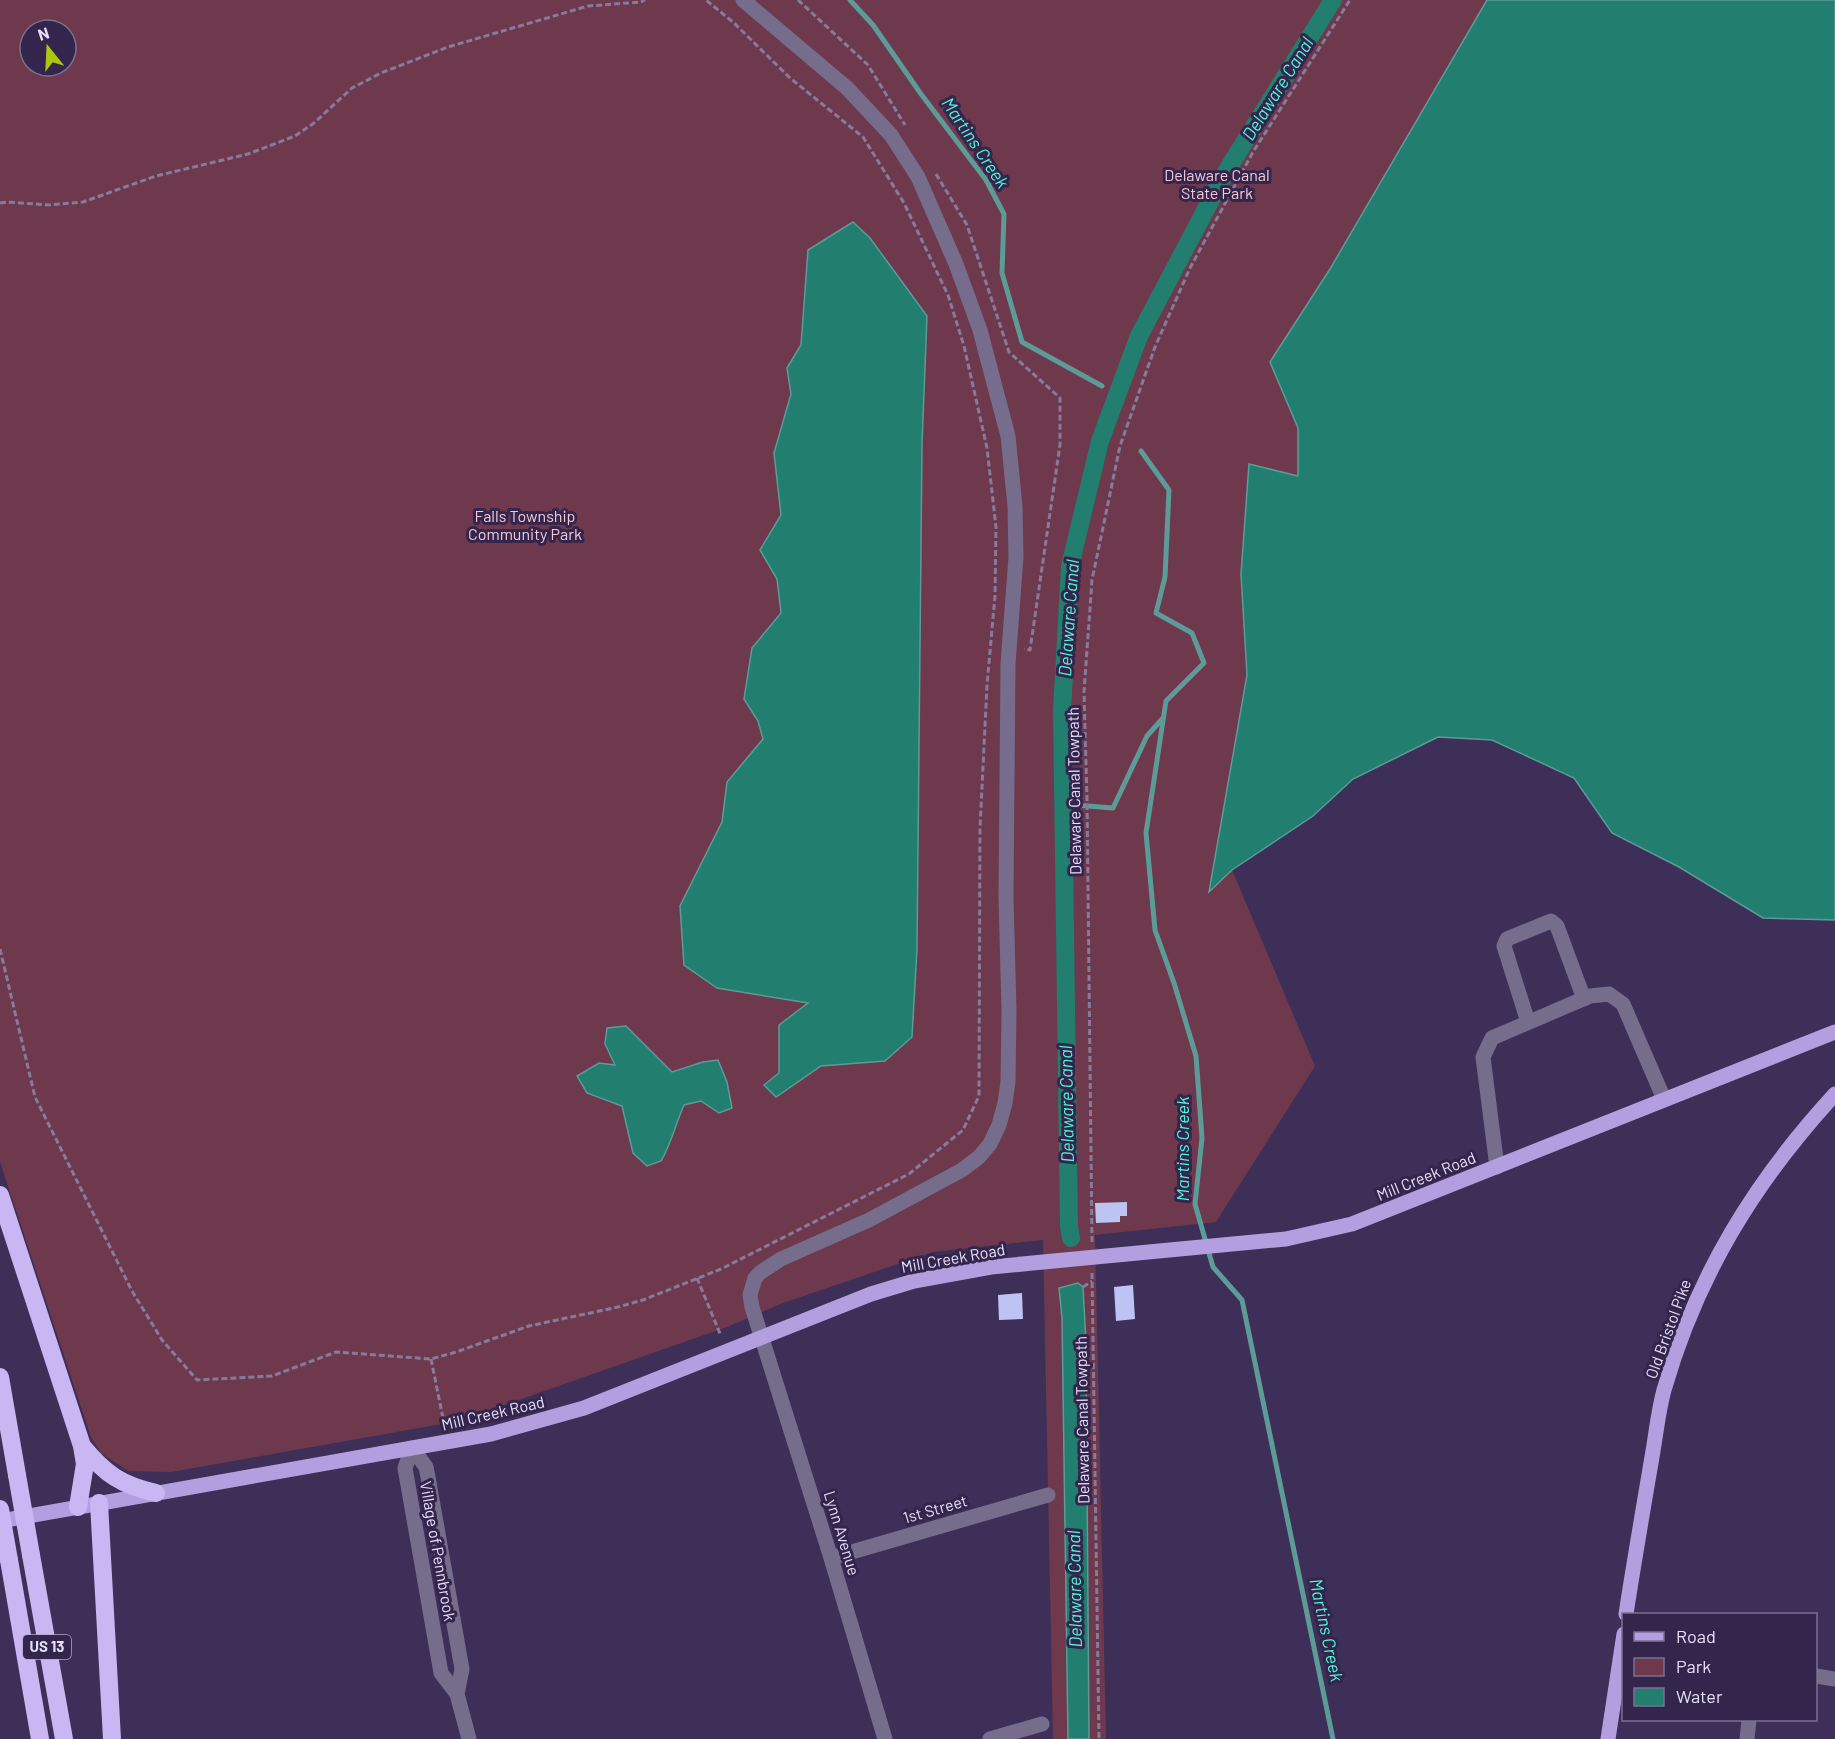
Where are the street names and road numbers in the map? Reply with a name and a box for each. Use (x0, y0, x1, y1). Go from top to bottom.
street label: Delaware Canal Towpath (1063, 707, 1084, 875)
street label: Mill Creek Road (1373, 1147, 1478, 1204)
street label: Mill Creek Road (899, 1239, 1006, 1276)
street label: Old Bristol Pike (1641, 1277, 1694, 1381)
street label: Delaware Canal Towpath (1071, 1336, 1092, 1504)
street label: Mill Creek Road (440, 1391, 546, 1434)
street label: Village of Pennbrook (417, 1479, 460, 1622)
street label: Lynn Avenue (821, 1488, 864, 1578)
street label: 1st Street (901, 1490, 969, 1527)
road number: US 13 (23, 1635, 71, 1659)

